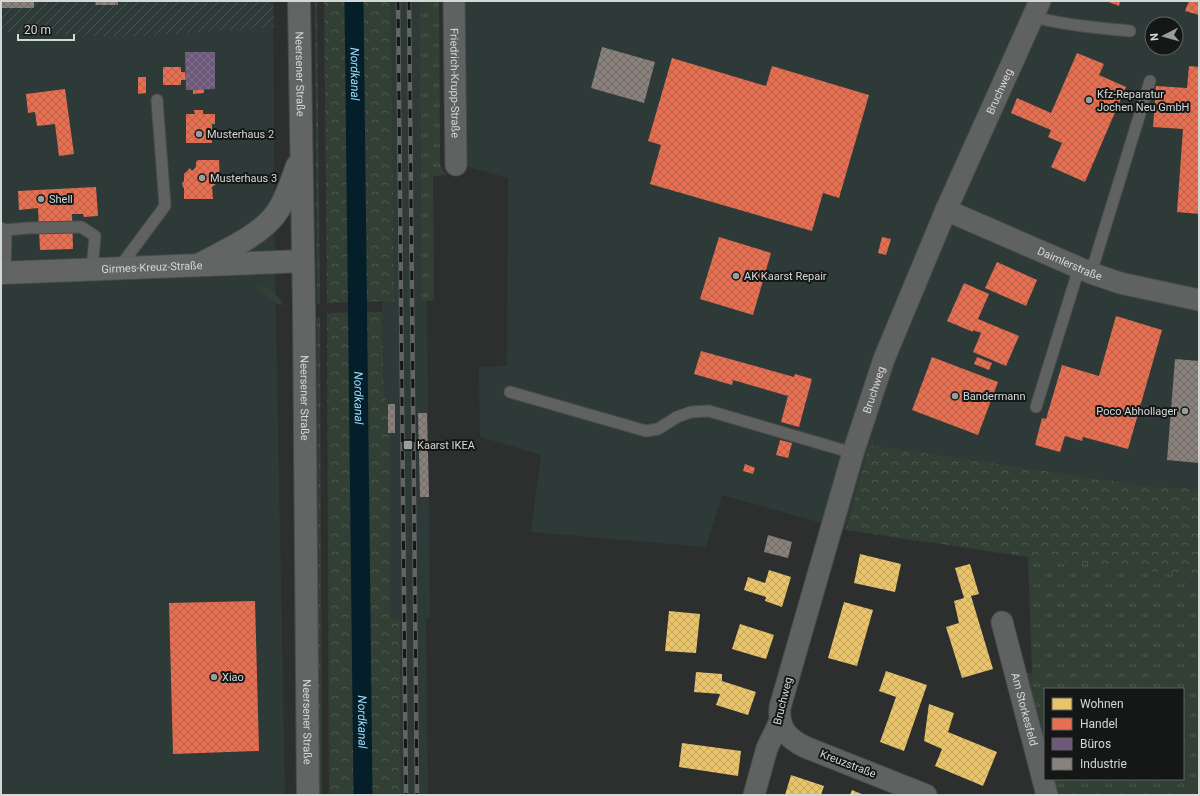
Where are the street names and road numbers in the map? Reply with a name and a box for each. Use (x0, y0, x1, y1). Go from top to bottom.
street label: Friedrich-Krupp-Straße (448, 28, 462, 138)
street label: Neersener Straße (293, 31, 307, 117)
street label: Bruchweg (983, 66, 1015, 116)
street label: Daimlerstraße (1036, 244, 1104, 283)
street label: Girmes-Kreuz-Straße (101, 258, 203, 276)
street label: Neersener Straße (298, 355, 312, 441)
street label: Bruchweg (860, 365, 888, 415)
street label: Am Storkesfeld (1009, 671, 1040, 747)
street label: Bruchweg (771, 676, 795, 726)
street label: Neersener Straße (301, 679, 314, 765)
street label: Kreuzstraße (818, 747, 878, 781)

